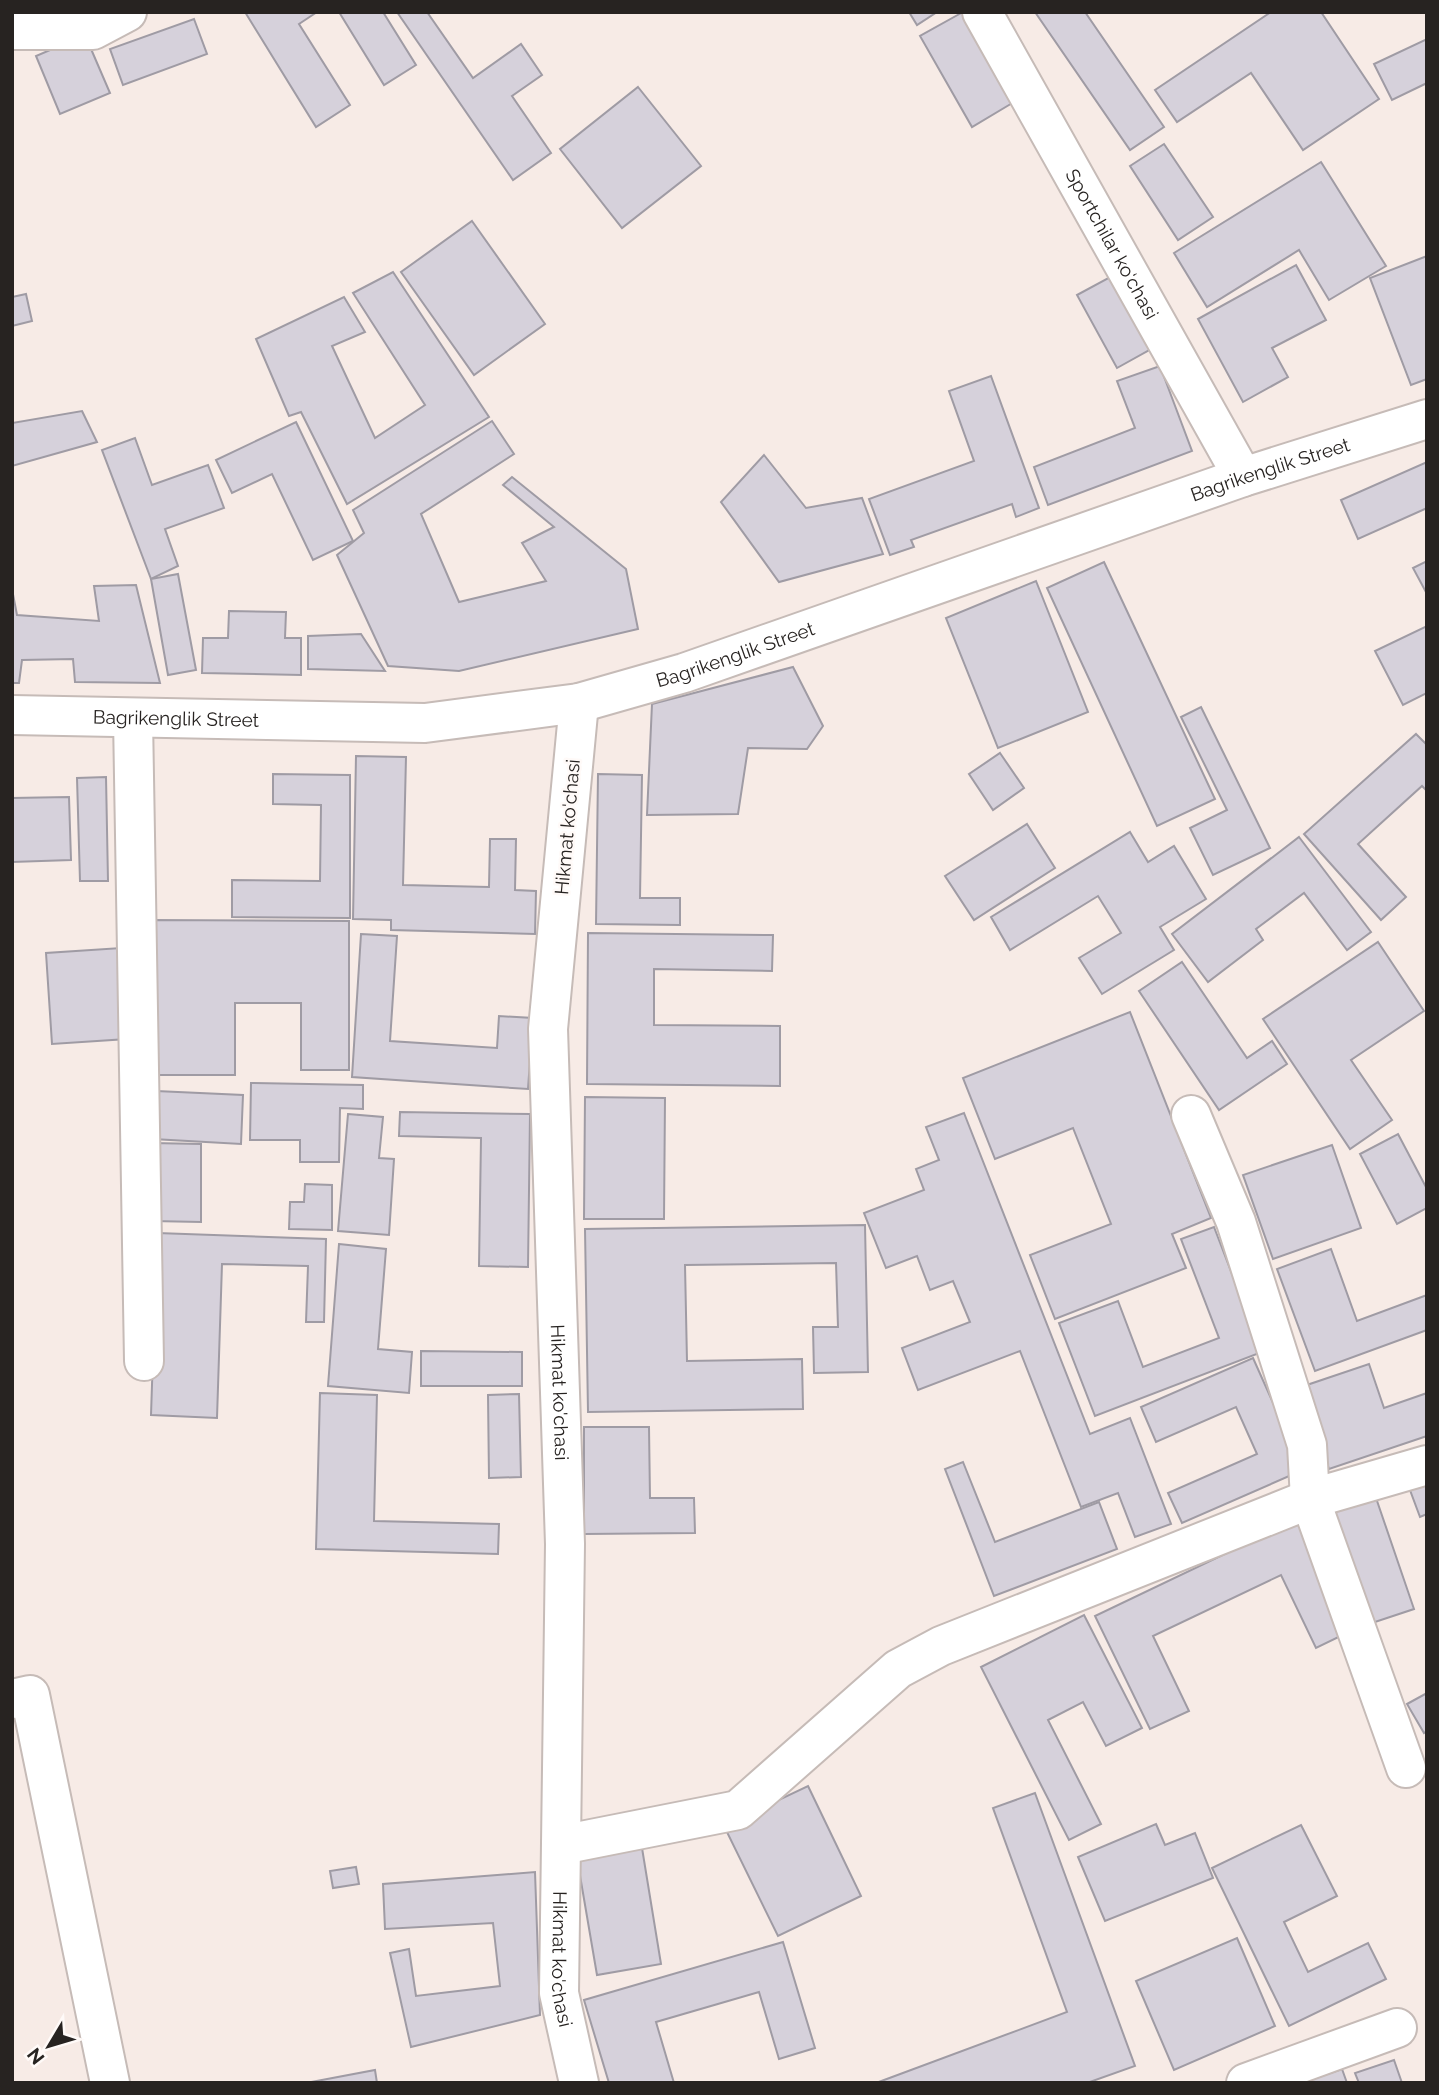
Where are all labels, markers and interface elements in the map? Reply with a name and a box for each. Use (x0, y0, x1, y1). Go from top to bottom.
street label: Sportchilar ko‘chasi (1061, 165, 1163, 323)
street label: Bagrikenglik Street (1187, 433, 1353, 506)
street label: Bagrikenglik Street (653, 617, 818, 691)
street label: Bagrikenglik Street (93, 706, 260, 731)
street label: Hikmat ko'chasi (550, 758, 584, 896)
street label: Hikmat ko'chasi (547, 1324, 573, 1461)
street label: Hikmat ko'chasi (548, 1891, 577, 2029)
north arrow (14, 2011, 84, 2081)
text: N (22, 2044, 49, 2069)

